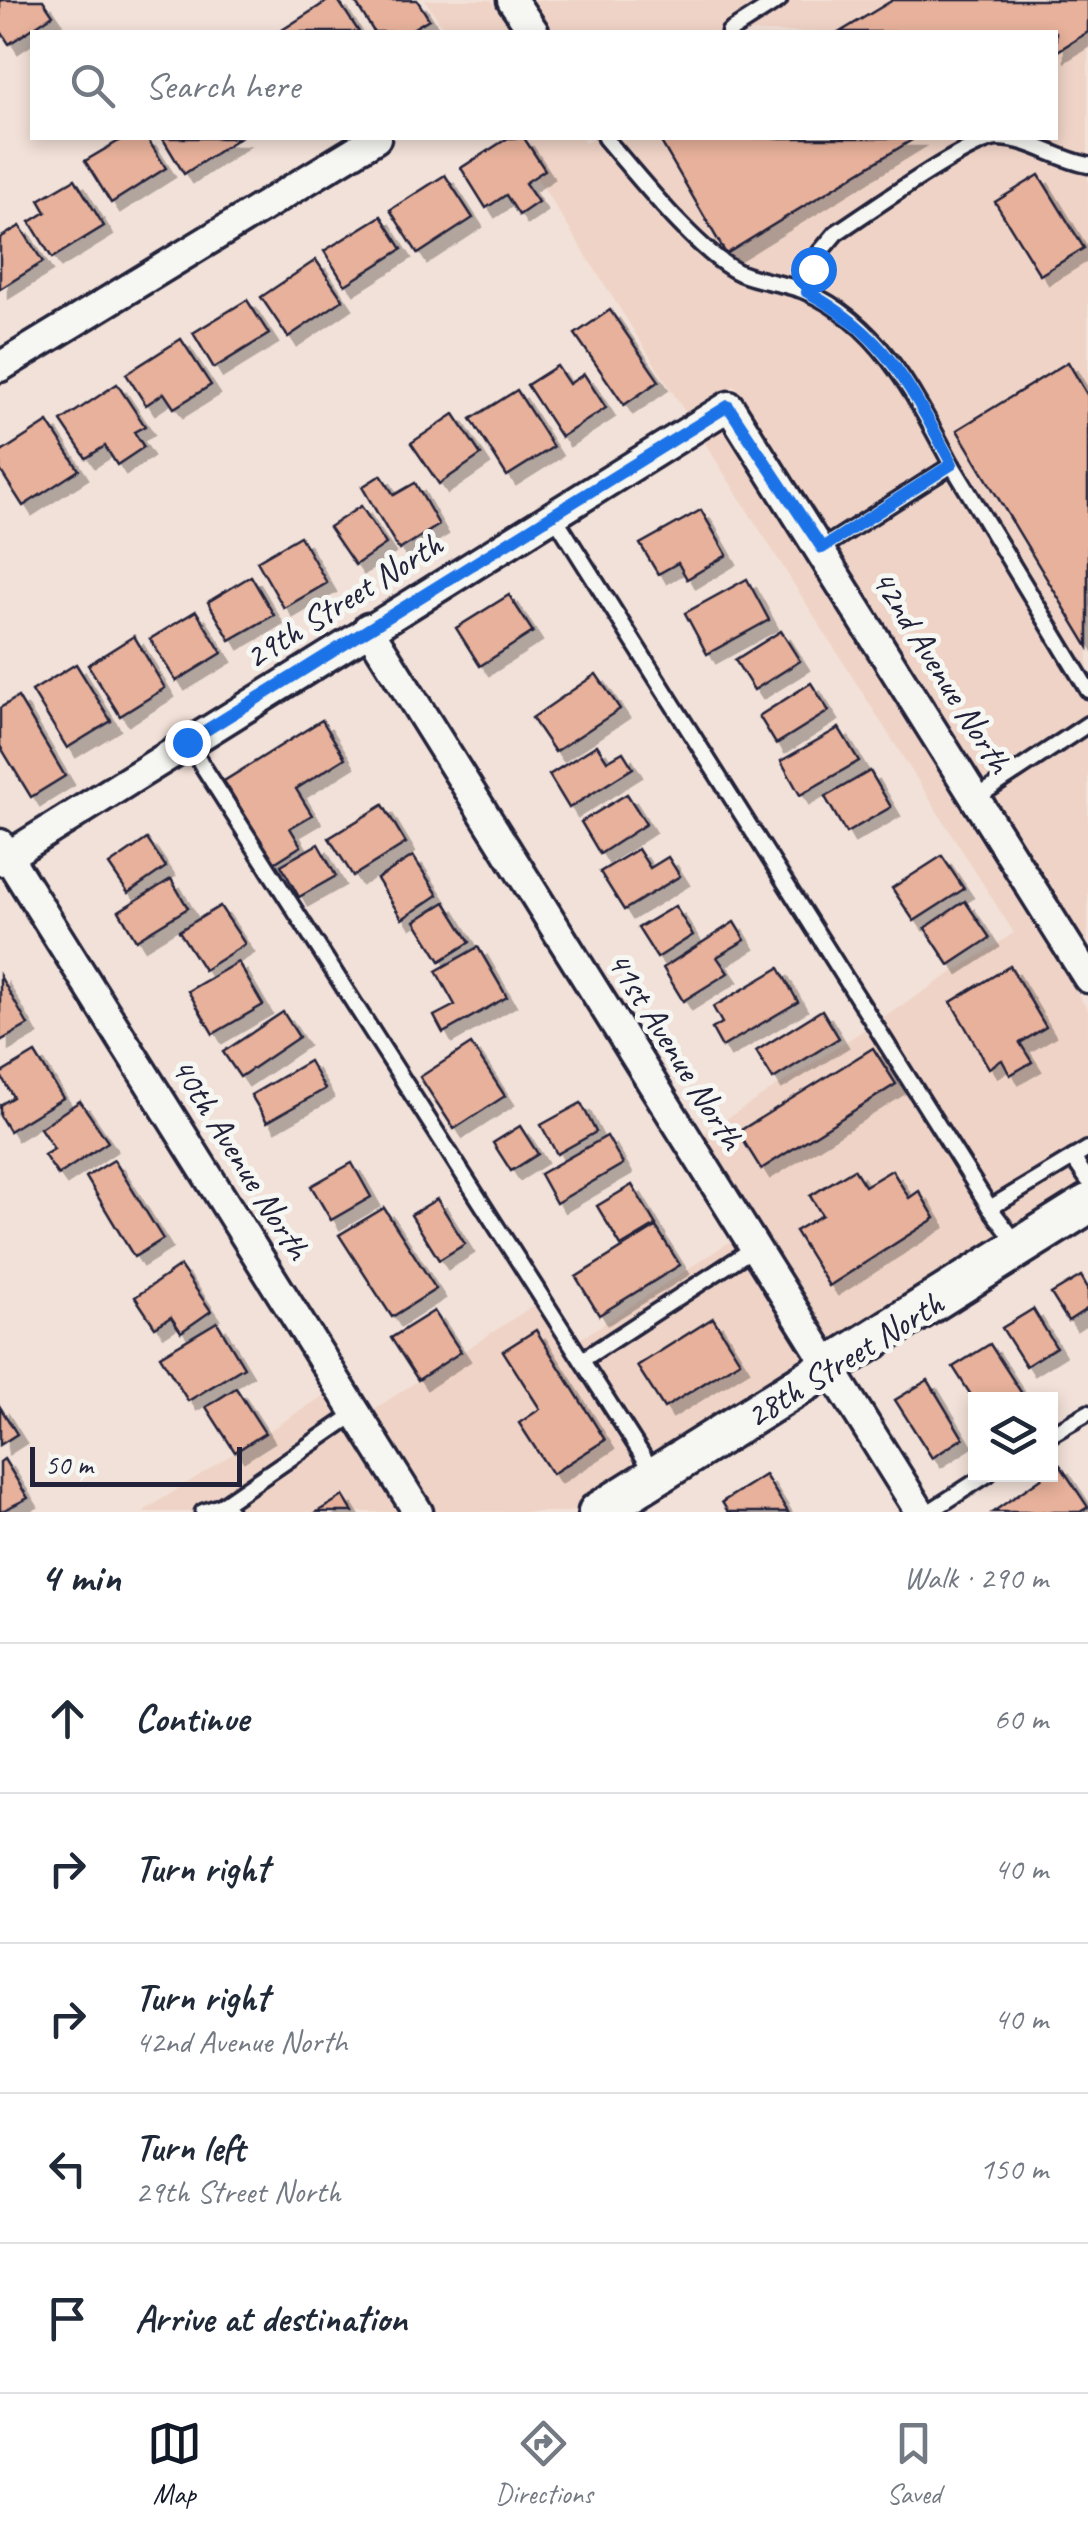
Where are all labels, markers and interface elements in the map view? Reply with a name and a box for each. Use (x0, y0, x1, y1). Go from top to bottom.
search box (30, 30, 1058, 140)
icon: search (65, 58, 120, 113)
text: Search here (145, 62, 300, 109)
route start (791, 247, 837, 293)
street label: 29th Street North (236, 521, 452, 679)
street label: 42nd Avenue North (861, 561, 1023, 783)
route end (165, 720, 211, 766)
street label: 41st Avenue North (597, 942, 756, 1160)
street label: 40th Avenue North (160, 1049, 322, 1269)
street label: 28th Street North (737, 1280, 953, 1438)
map controls (968, 1392, 1058, 1482)
button: layers (968, 1392, 1058, 1482)
scale bar (30, 1442, 242, 1486)
text: 50 m (45, 1447, 93, 1482)
text: 4 min (40, 1551, 120, 1604)
text: Walk · 290 m (904, 1557, 1048, 1598)
icon: ahead (40, 1691, 95, 1746)
text: Continue (135, 1695, 249, 1742)
text: 60 m (994, 1698, 1048, 1739)
icon: right (40, 1841, 95, 1896)
text: Turn right (135, 1845, 269, 1892)
text: 40 m (994, 1848, 1048, 1889)
text: Turn right (135, 1974, 269, 2021)
icon: right (40, 1991, 95, 2046)
text: 40 m (994, 1998, 1048, 2039)
text: 42nd Avenue North (135, 2021, 347, 2062)
text: Turn left (135, 2124, 245, 2171)
icon: left (40, 2141, 95, 2196)
text: 150 m (979, 2148, 1048, 2189)
text: 29th Street North (135, 2171, 341, 2212)
icon: arrive (40, 2291, 95, 2346)
text: Arrive at destination (135, 2295, 407, 2342)
tab: Map (147, 2416, 202, 2511)
tab: Directions (495, 2416, 593, 2511)
tab: Saved (886, 2416, 941, 2511)

